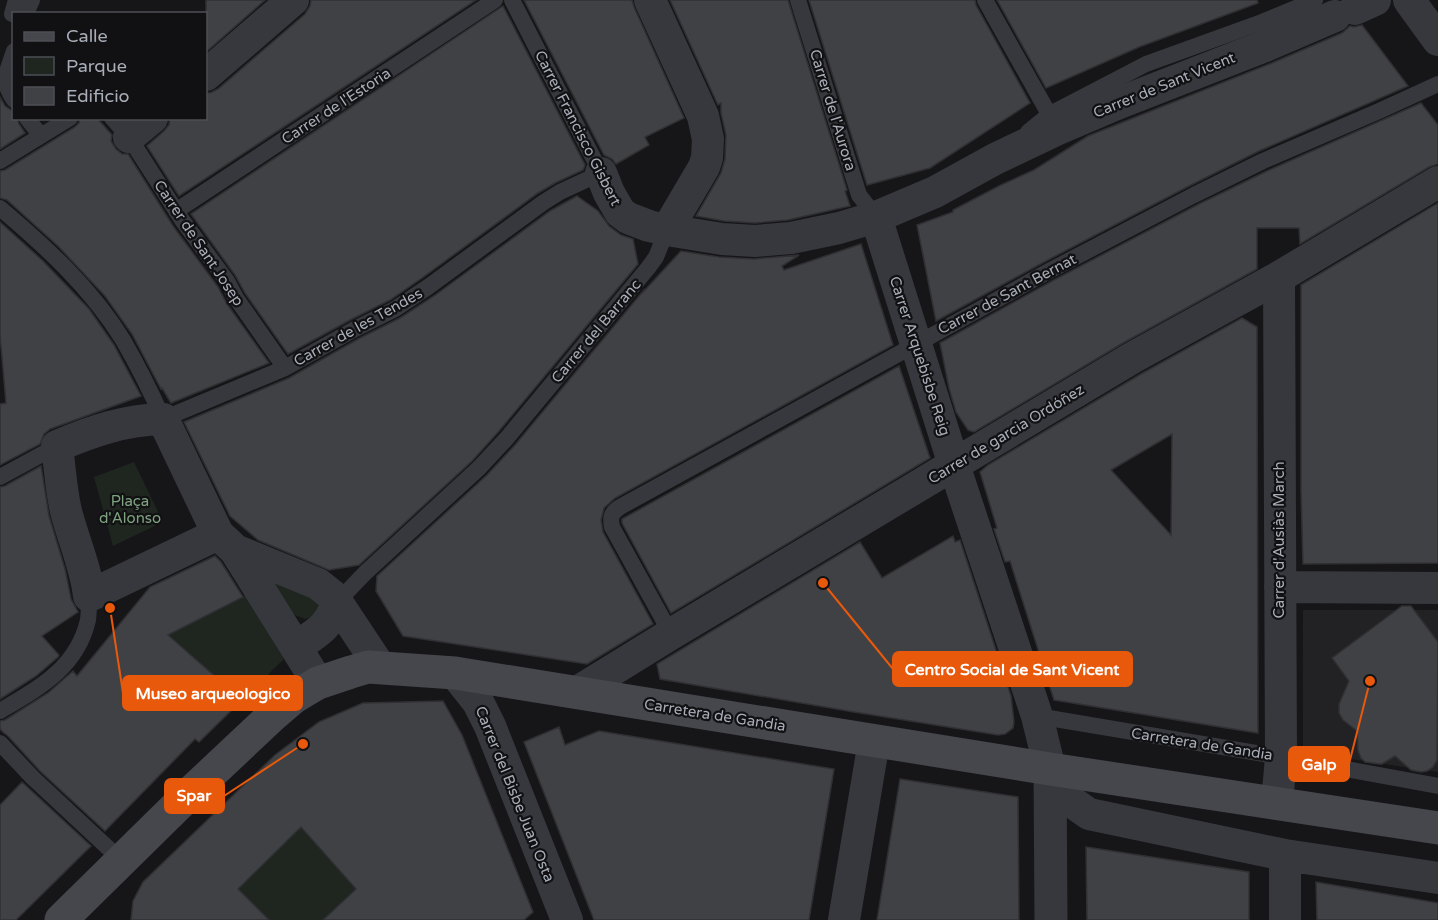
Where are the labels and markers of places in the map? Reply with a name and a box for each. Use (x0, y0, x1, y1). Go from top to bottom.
callout: Centro Social de Sant Vicent (893, 652, 1132, 686)
callout: Museo arqueologico (123, 676, 302, 710)
callout: Galp (1289, 747, 1349, 781)
callout: Spar (165, 779, 224, 813)

